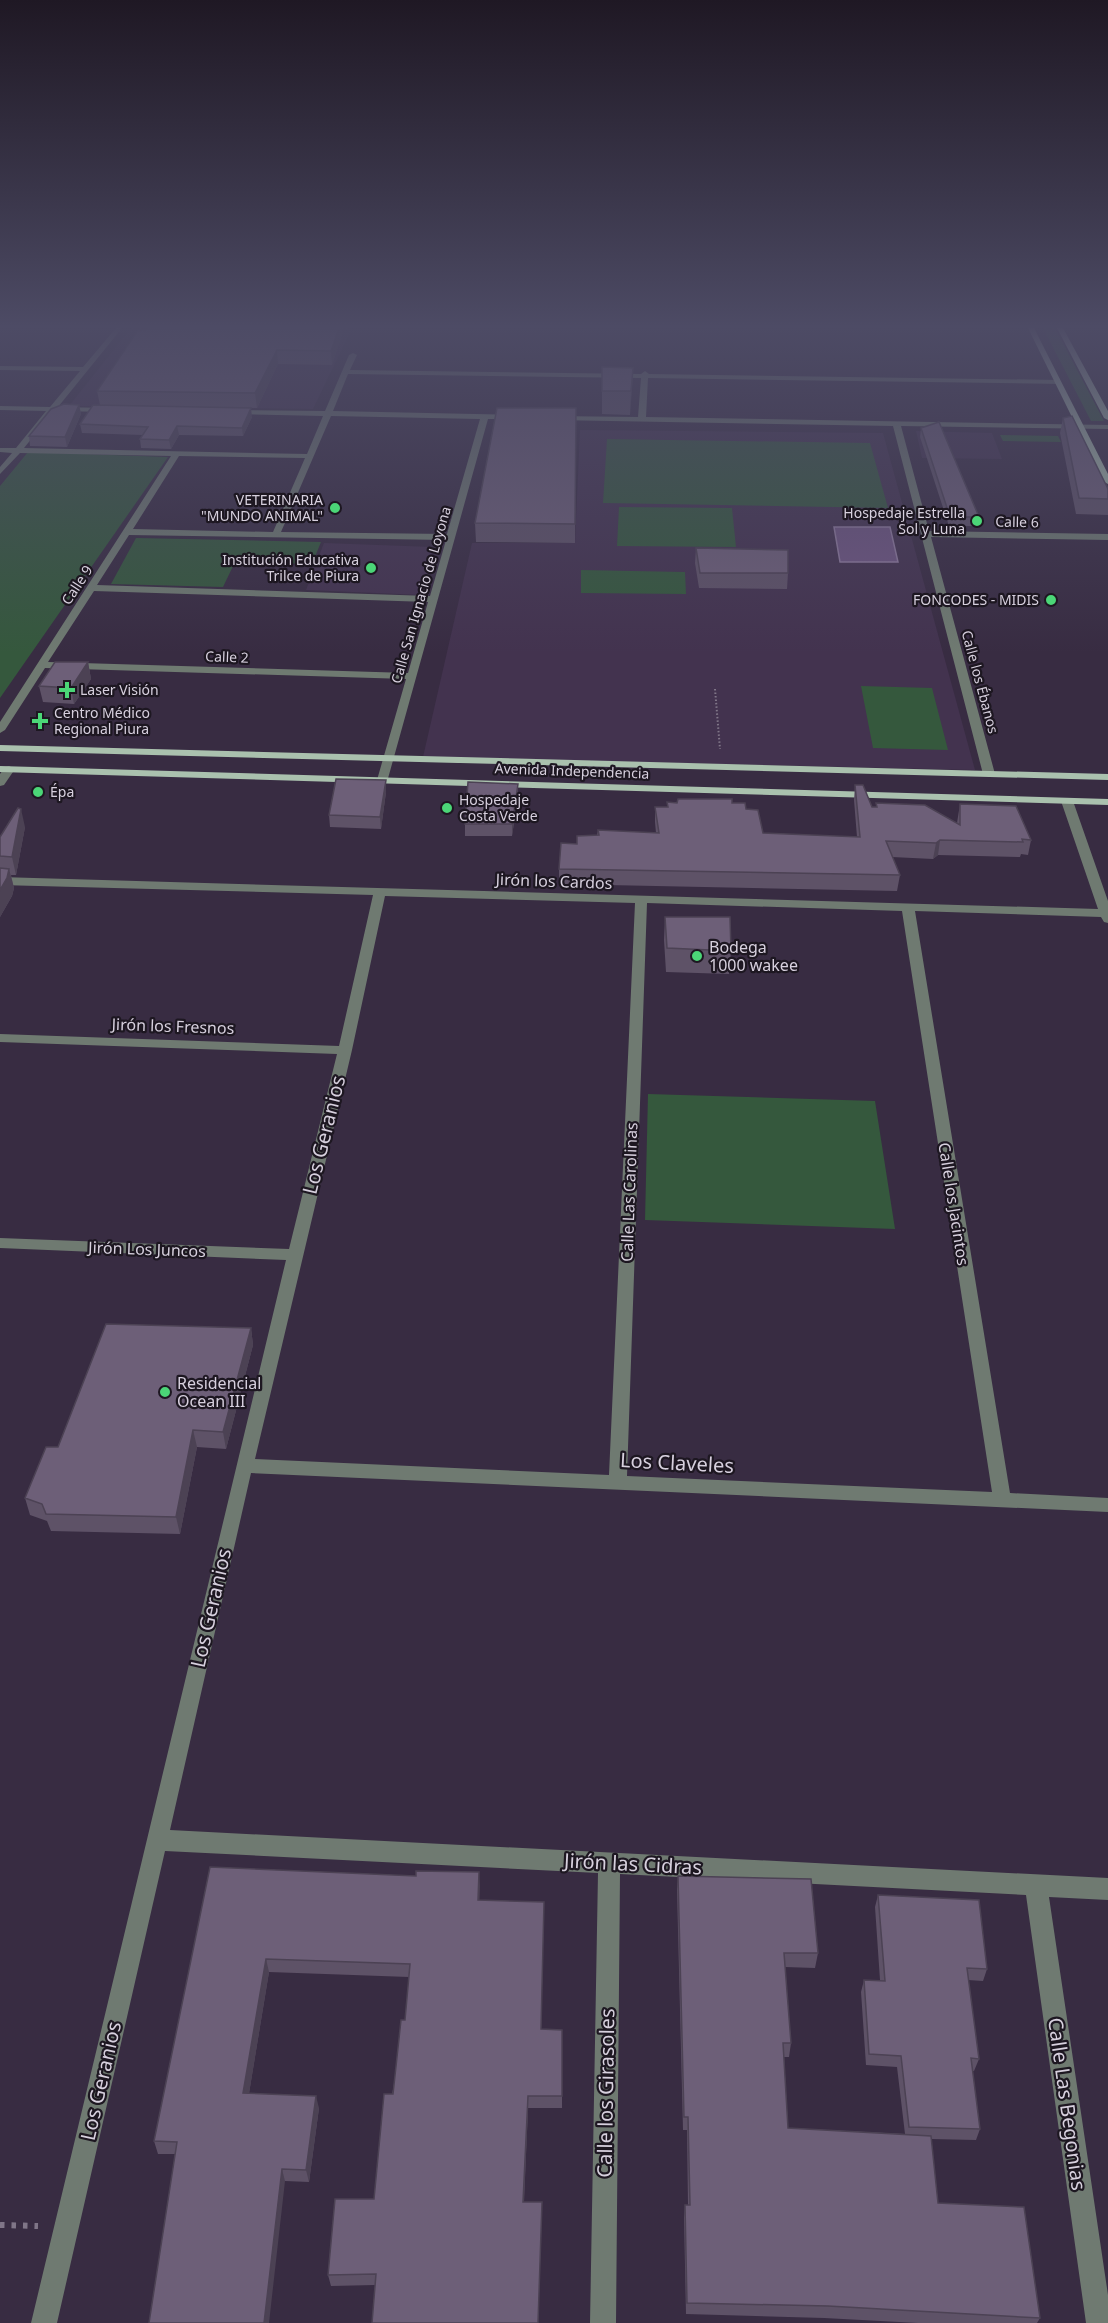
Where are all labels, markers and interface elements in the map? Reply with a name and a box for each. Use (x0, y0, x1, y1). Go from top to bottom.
place label: VETERINARIA "MUNDO ANIMAL" (201, 490, 323, 525)
marker: VETERINARIA "MUNDO ANIMAL" (328, 501, 342, 515)
place label: Hospedaje Estrella Sol y Luna (843, 503, 965, 538)
street label: Calle San Ignacio de Loyona (386, 504, 455, 686)
street label: Calle 6 (995, 512, 1039, 531)
marker: Hospedaje Estrella Sol y Luna (970, 514, 984, 528)
place label: Institución Educativa Trilce de Piura (222, 550, 359, 585)
street label: Calle 9 (57, 561, 96, 608)
marker: Institución Educativa Trilce de Piura (364, 561, 378, 575)
place label: FONCODES - MIDIS (913, 590, 1039, 609)
marker: FONCODES - MIDIS (1044, 593, 1058, 607)
street label: Calle los Ébanos (958, 628, 1003, 736)
street label: Calle 2 (205, 646, 249, 667)
place label: Laser Visión (80, 680, 159, 699)
marker: Laser Visión (58, 681, 76, 699)
place label: Centro Médico Regional Piura (54, 703, 150, 738)
marker: Centro Médico Regional Piura (31, 712, 49, 730)
street label: Avenida Independencia (494, 758, 650, 783)
place label: Épa (50, 782, 74, 801)
marker: Épa (31, 785, 45, 799)
place label: Hospedaje Costa Verde (459, 790, 538, 825)
marker: Hospedaje Costa Verde (440, 801, 454, 815)
street label: Jirón los Cardos (493, 868, 613, 894)
place label: Bodega 1000 wakee (709, 936, 798, 976)
marker: Bodega 1000 wakee (690, 949, 704, 963)
street label: Jirón los Fresnos (109, 1013, 235, 1039)
street label: Los Geranios (296, 1073, 351, 1197)
street label: Calle Las Carolinas (616, 1122, 642, 1262)
street label: Calle los Jacintos (933, 1141, 975, 1267)
street label: Jirón Los Juncos (86, 1236, 206, 1262)
place label: Residencial Ocean III (177, 1372, 261, 1412)
marker: Residencial Ocean III (158, 1385, 172, 1399)
street label: Los Claveles (619, 1446, 735, 1479)
street label: Los Geranios (184, 1546, 237, 1670)
street label: Jirón las Cidras (561, 1846, 703, 1881)
street label: Calle los Girasoles (591, 2008, 620, 2178)
street label: Calle Las Begonias (1042, 2016, 1093, 2192)
street label: Los Geranios (74, 2019, 127, 2143)

